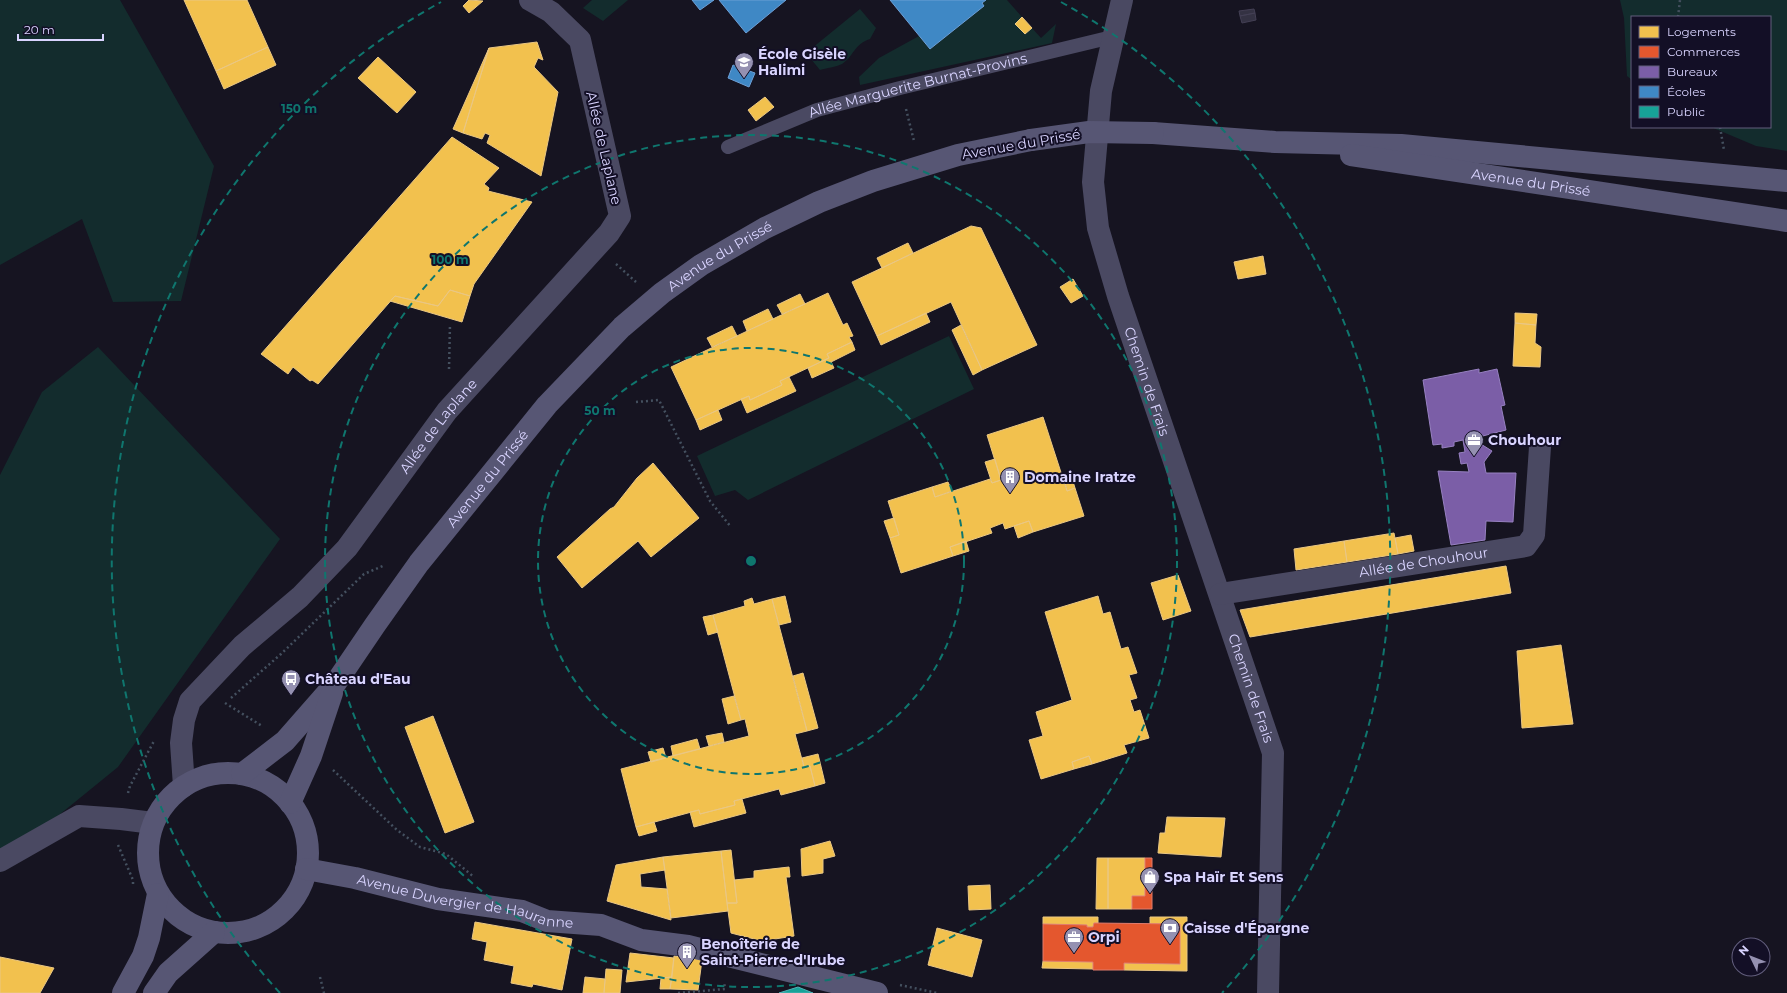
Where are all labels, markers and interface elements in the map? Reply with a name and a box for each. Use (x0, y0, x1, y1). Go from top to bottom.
scale bar (18, 16, 103, 42)
legend (1631, 16, 1771, 128)
text: 20 m (24, 22, 55, 37)
text: Logements (1667, 24, 1736, 39)
text: Commerces (1667, 44, 1740, 59)
place label: École Gisèle Halimi (758, 45, 846, 79)
street label: Allée Marguerite Burnat-Provins (805, 49, 1029, 122)
school or university icon: École Gisèle Halimi (733, 51, 755, 79)
text: Bureaux (1667, 64, 1718, 79)
text: Écoles (1667, 84, 1706, 99)
street label: Allée de Laplane (582, 90, 626, 206)
text: 150 m (281, 101, 317, 116)
text: Public (1667, 104, 1705, 119)
street label: Avenue du Prissé (960, 125, 1082, 163)
street label: Avenue du Prissé (1470, 164, 1592, 200)
street label: Avenue du Prissé (664, 217, 775, 295)
text: 100 m (432, 252, 468, 267)
street label: Chemin de Frais (1120, 324, 1174, 438)
street label: Allée de Laplane (395, 375, 481, 477)
text: 50 m (584, 403, 616, 418)
street label: Avenue du Prissé (443, 426, 532, 531)
office icon: Chouhour (1463, 429, 1485, 457)
place label: Chouhour (1488, 431, 1561, 449)
building icon: Domaine Iratze (999, 466, 1021, 494)
place label: Domaine Iratze (1024, 468, 1136, 486)
street label: Allée de Chouhour (1358, 543, 1490, 581)
centre of rings (744, 554, 758, 568)
street label: Chemin de Frais (1224, 631, 1278, 745)
bus stop icon: Château d'Eau (280, 668, 302, 696)
place label: Château d'Eau (305, 670, 411, 688)
shop icon: Spa Haïr Et Sens (1139, 866, 1161, 894)
place label: Spa Haïr Et Sens (1164, 868, 1284, 886)
street label: Avenue Duvergier de Hauranne (355, 870, 574, 932)
bank icon: Caisse d'Épargne (1159, 917, 1181, 945)
place label: Caisse d'Épargne (1184, 919, 1310, 937)
office icon: Orpi (1063, 926, 1085, 954)
place label: Orpi (1088, 928, 1120, 946)
place label: Benoîterie de Saint-Pierre-d'Irube (701, 935, 845, 969)
north arrow (1731, 937, 1771, 977)
building icon: Benoîterie de Saint-Pierre-d'Irube (676, 941, 698, 969)
text: N (1736, 942, 1752, 958)

